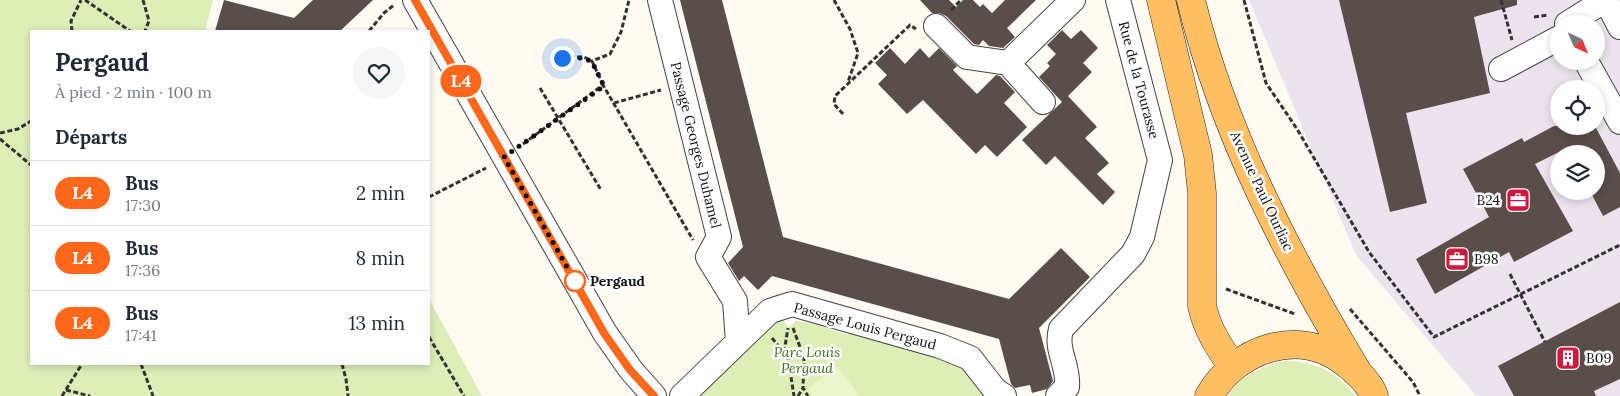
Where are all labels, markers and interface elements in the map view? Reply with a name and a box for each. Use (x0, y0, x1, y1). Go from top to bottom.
north arrow (1550, 15, 1605, 70)
map controls (1550, 15, 1605, 200)
street label: Rue de la Tourasse (1115, 19, 1164, 141)
your location (550, 46, 575, 71)
text: Pergaud (55, 47, 149, 78)
button: heart (353, 47, 405, 99)
street label: Passage Georges Duhamel (667, 60, 725, 230)
line badge: L4 (438, 65, 484, 97)
text: L4 (450, 69, 472, 92)
button: locate (1550, 80, 1605, 135)
text: À pied · 2 min · 100 m (55, 82, 212, 102)
text: Départs (55, 125, 127, 149)
street label: Avenue Paul Ourliac (1226, 127, 1298, 254)
button: layers (1550, 145, 1605, 200)
text: Bus (125, 171, 158, 195)
text: L4 (72, 181, 93, 204)
text: 2 min (356, 181, 405, 205)
office icon: B24 (1505, 187, 1531, 213)
place label: B24 (1476, 191, 1500, 209)
text: 17:30 (125, 195, 161, 215)
text: Bus (125, 236, 158, 260)
text: L4 (72, 246, 93, 269)
text: 8 min (355, 246, 405, 270)
office icon: B98 (1444, 246, 1470, 272)
place label: B98 (1474, 250, 1499, 268)
text: 17:36 (125, 260, 160, 280)
marker: Pergaud (564, 270, 586, 292)
place label: Pergaud (590, 272, 645, 290)
street label: Passage Louis Pergaud (792, 298, 938, 354)
text: Bus (125, 301, 158, 325)
text: L4 (72, 311, 93, 334)
text: 13 min (349, 311, 405, 335)
text: 17:41 (125, 325, 157, 345)
park label: Parc Louis Pergaud (774, 343, 840, 377)
building icon: B09 (1555, 345, 1581, 371)
place label: B09 (1586, 349, 1612, 367)

